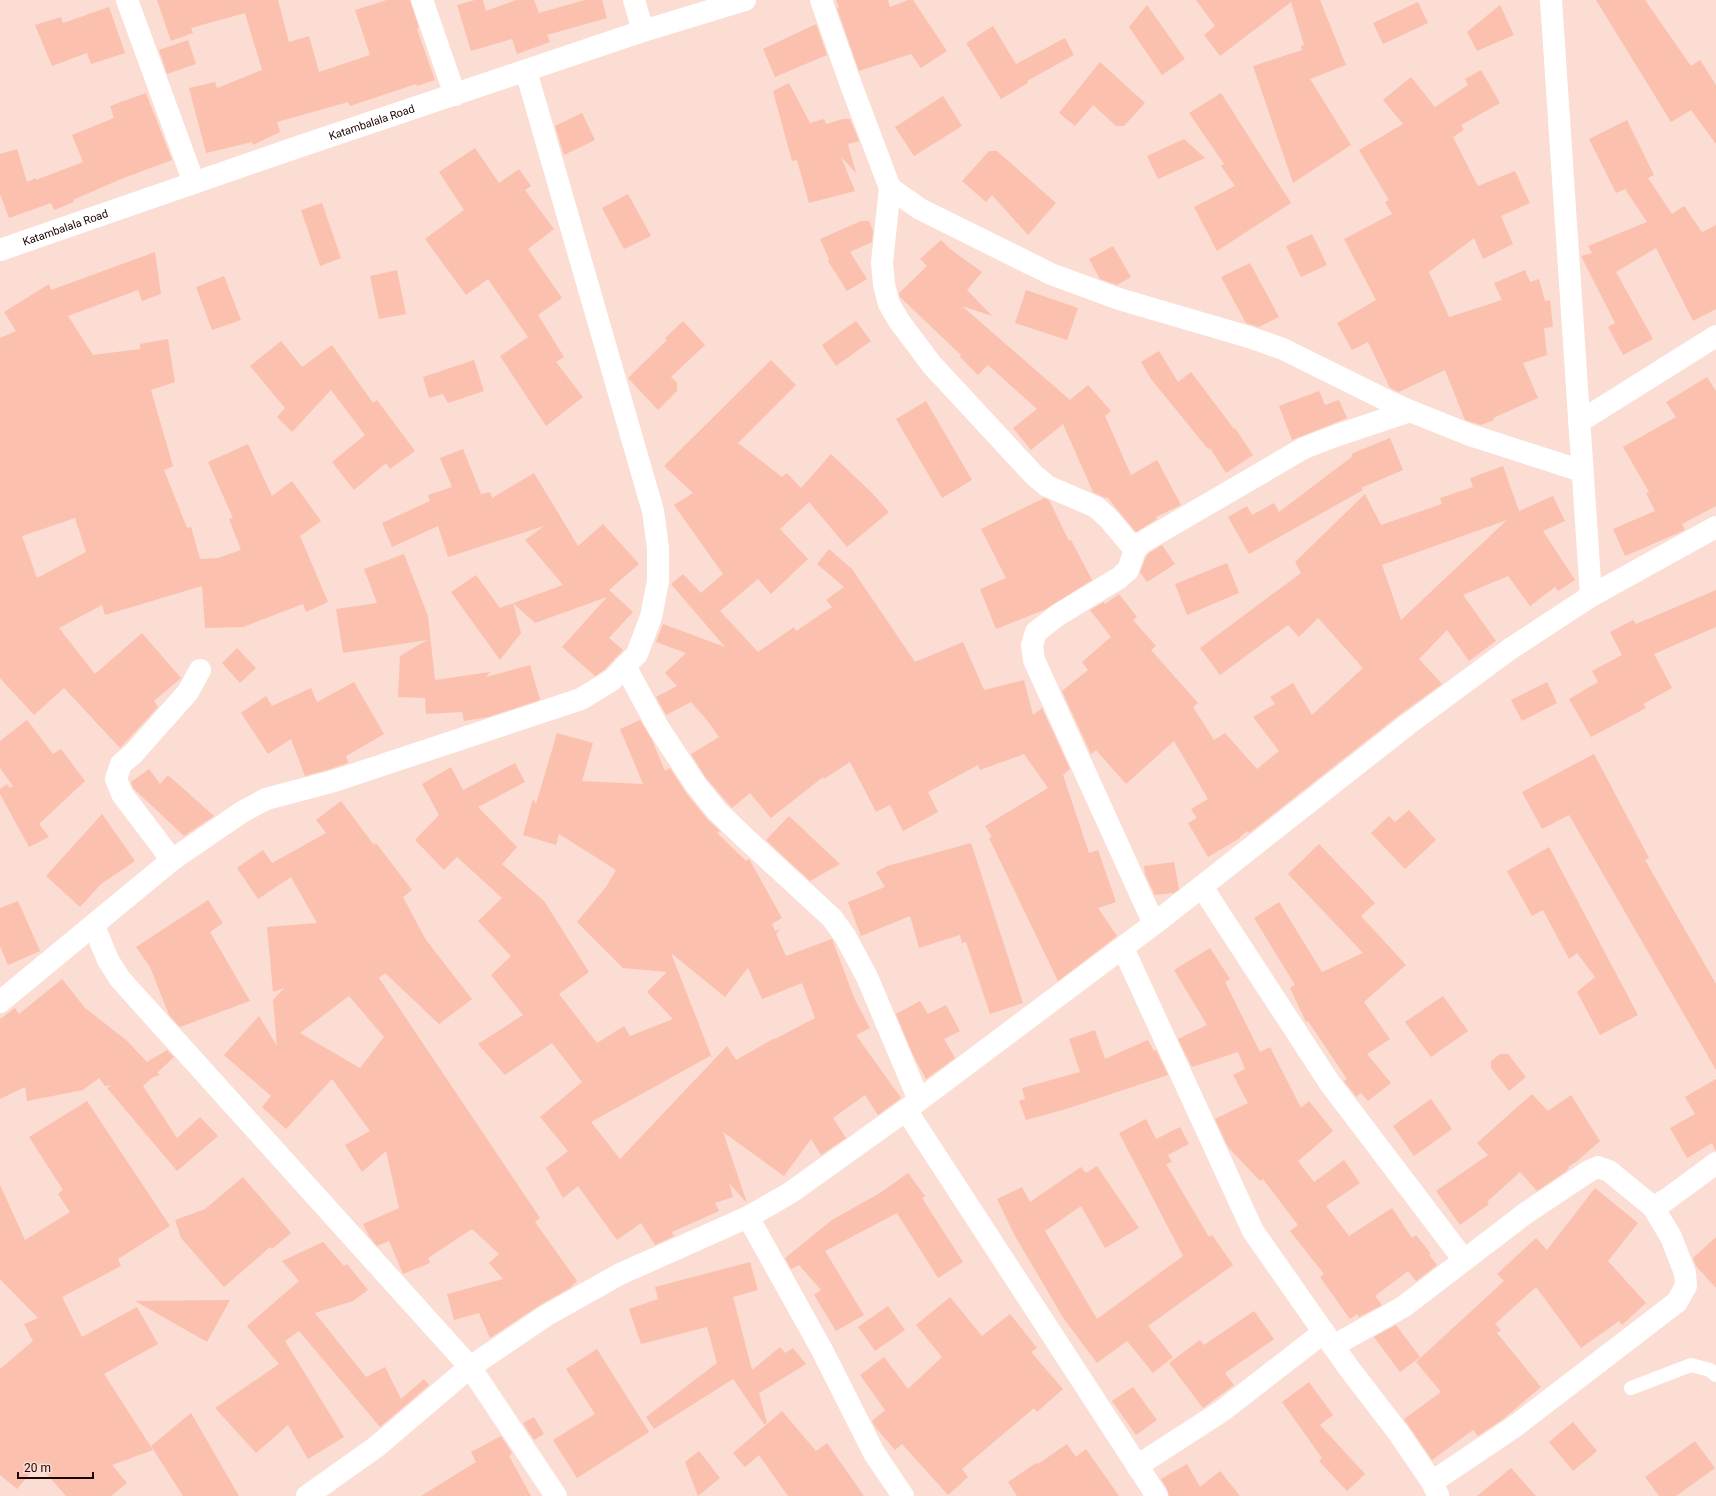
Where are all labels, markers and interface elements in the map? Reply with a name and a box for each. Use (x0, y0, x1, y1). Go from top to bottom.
street label: Katambalala Road (327, 102, 416, 143)
street label: Katambalala Road (21, 207, 110, 249)
scale bar (18, 1454, 93, 1480)
text: 20 m (24, 1461, 51, 1475)

